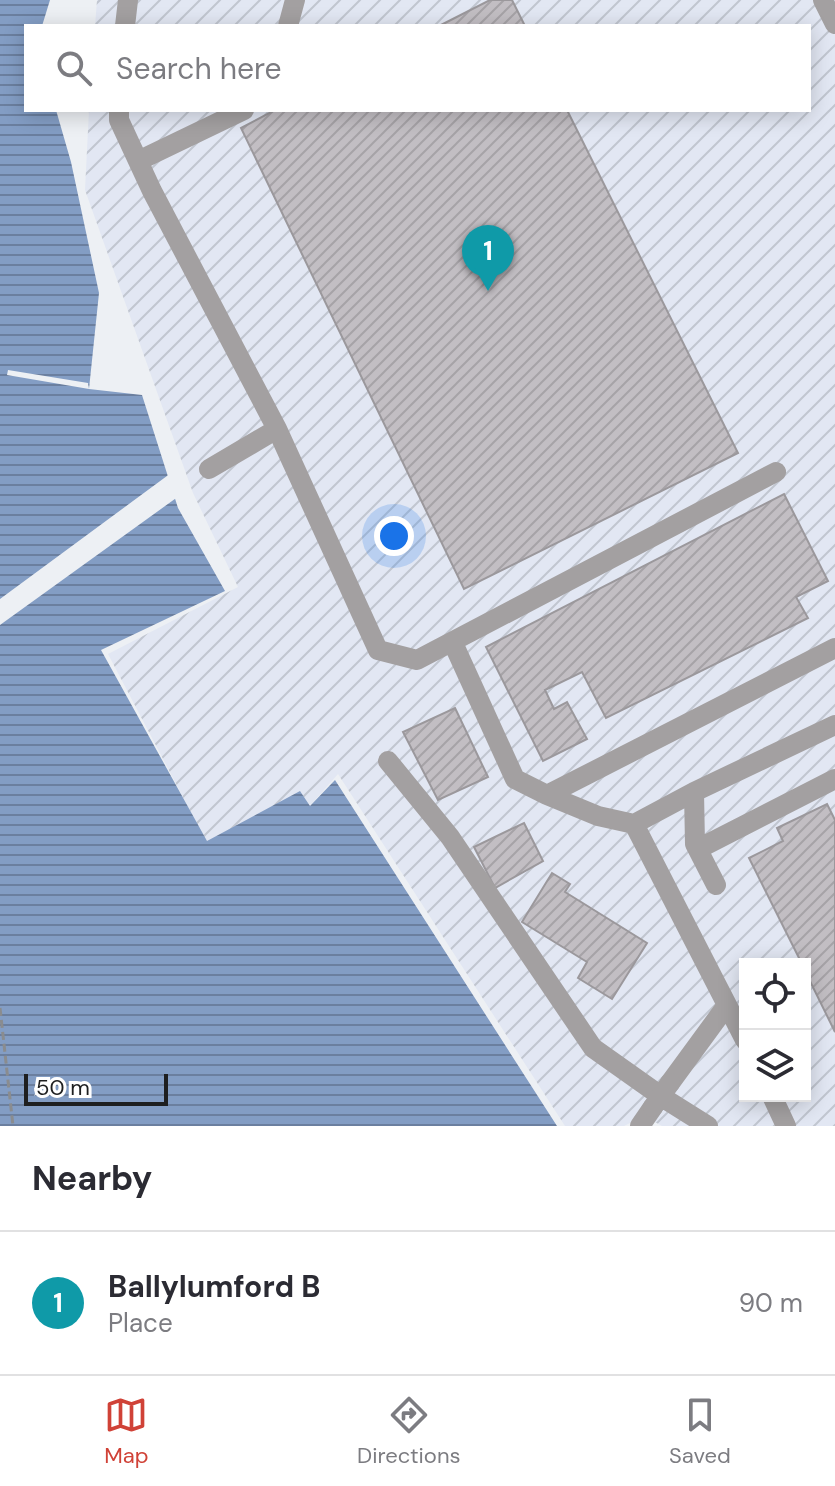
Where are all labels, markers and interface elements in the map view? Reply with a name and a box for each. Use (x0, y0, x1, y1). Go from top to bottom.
search box (24, 24, 811, 112)
icon: search (52, 46, 96, 90)
text: Search here (116, 49, 282, 88)
pin: 1 (462, 225, 514, 291)
your location (374, 516, 414, 556)
map controls (739, 958, 811, 1102)
button: locate (739, 958, 811, 1030)
button: layers (739, 1030, 811, 1102)
scale bar (24, 1070, 168, 1106)
text: 50 m (36, 1073, 90, 1102)
text: Nearby (32, 1156, 152, 1201)
text: Ballylumford B (108, 1267, 320, 1306)
text: 1 (53, 1286, 63, 1320)
text: 90 m (739, 1286, 803, 1320)
text: Place (108, 1306, 173, 1340)
tab: Map (104, 1393, 149, 1470)
tab: Directions (357, 1393, 461, 1470)
tab: Saved (669, 1393, 731, 1470)

